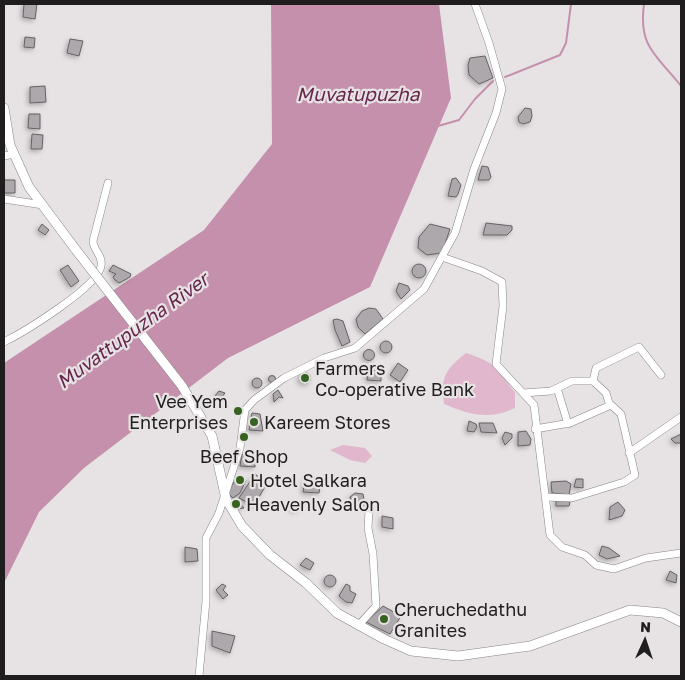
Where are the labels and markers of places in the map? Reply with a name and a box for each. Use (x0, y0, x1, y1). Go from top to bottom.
place label: Farmers Co-operative Bank (315, 357, 474, 400)
marker: Farmers Co-operative Bank (299, 372, 311, 384)
place label: Vee Yem Enterprises (129, 390, 228, 433)
marker: Vee Yem Enterprises (232, 405, 244, 417)
place label: Kareem Stores (264, 411, 391, 433)
marker: Kareem Stores (248, 416, 260, 428)
marker: Beef Shop (238, 431, 250, 443)
place label: Beef Shop (200, 445, 288, 467)
place label: Hotel Salkara (250, 469, 367, 491)
marker: Hotel Salkara (234, 474, 246, 486)
place label: Heavenly Salon (246, 493, 380, 515)
marker: Heavenly Salon (230, 498, 242, 510)
place label: Cheruchedathu Granites (394, 598, 527, 641)
marker: Cheruchedathu Granites (378, 613, 390, 625)

